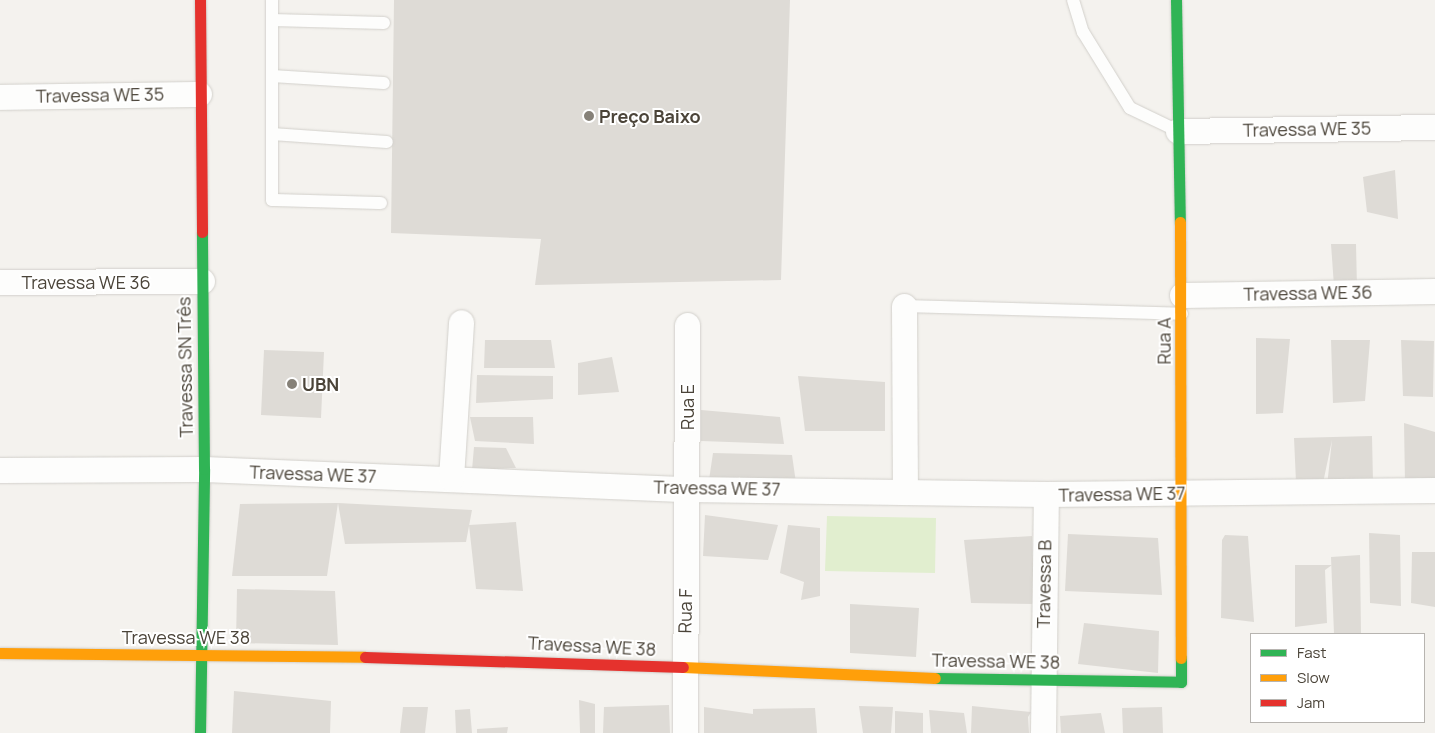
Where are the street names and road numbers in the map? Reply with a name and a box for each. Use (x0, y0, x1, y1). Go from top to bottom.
street label: Travessa WE 35 (36, 83, 164, 107)
street label: Travessa WE 35 (1243, 117, 1371, 141)
street label: Travessa WE 36 (21, 271, 151, 293)
street label: Travessa WE 36 (1243, 281, 1373, 305)
street label: Travessa SN Três (173, 296, 197, 438)
street label: Rua A (1153, 317, 1175, 365)
street label: Rua E (676, 384, 698, 430)
street label: Travessa WE 37 (249, 461, 377, 487)
street label: Travessa WE 37 (653, 476, 781, 500)
street label: Travessa WE 37 (1058, 482, 1186, 506)
street label: Travessa B (1032, 540, 1056, 628)
street label: Rua F (674, 588, 696, 634)
street label: Travessa WE 38 (122, 626, 250, 648)
street label: Travessa WE 38 (527, 632, 657, 660)
street label: Travessa WE 38 (932, 649, 1060, 673)

